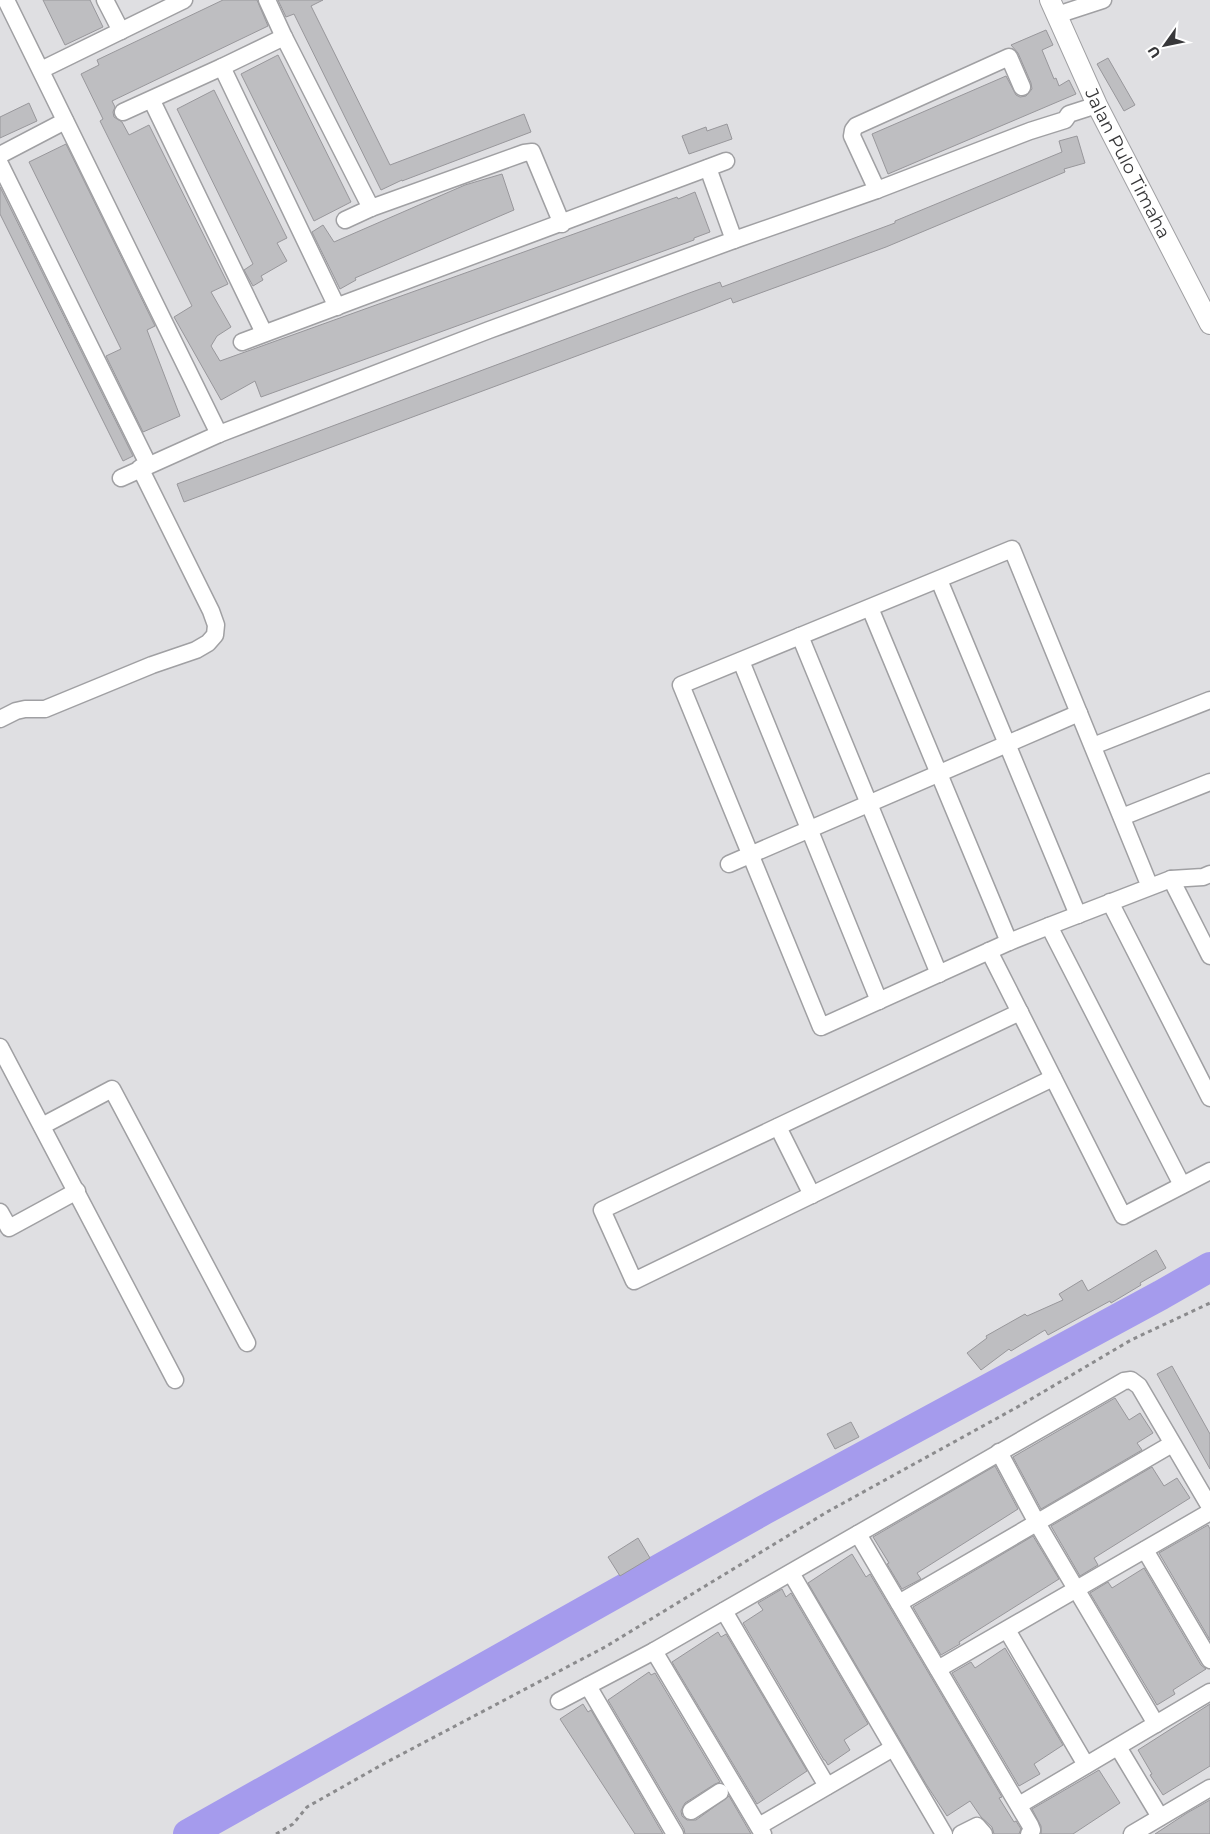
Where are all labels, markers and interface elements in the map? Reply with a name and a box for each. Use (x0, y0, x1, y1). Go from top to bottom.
north arrow (1140, 20, 1190, 70)
text: U (1144, 43, 1165, 62)
street label: Jalan Pulo Timaha (1080, 84, 1175, 242)

